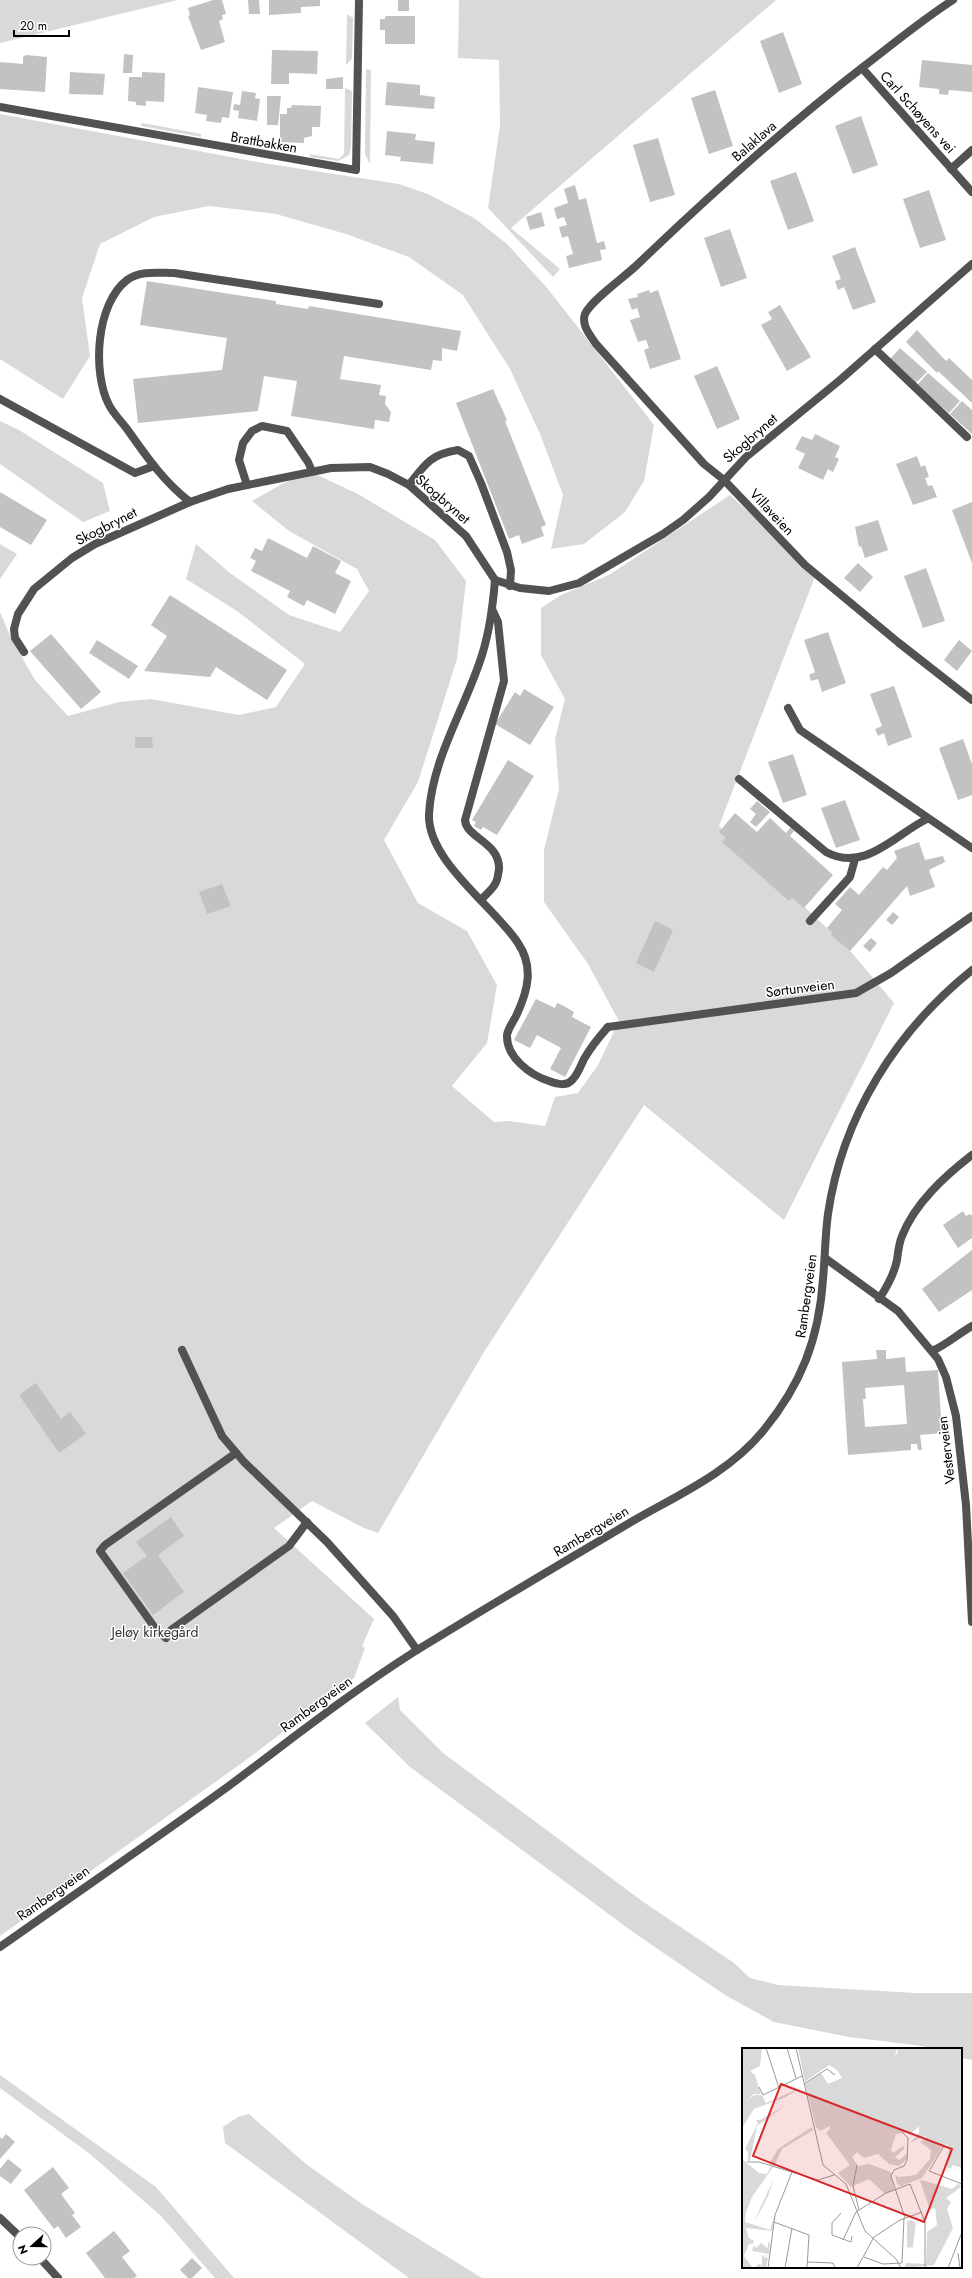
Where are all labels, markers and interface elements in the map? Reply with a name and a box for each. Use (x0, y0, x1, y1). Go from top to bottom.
scale bar (14, 12, 69, 38)
text: 20 m (20, 17, 47, 35)
street label: Carl Schøyens vei (875, 66, 961, 158)
street label: Balaklava (727, 116, 781, 166)
street label: Brattbakken (229, 126, 299, 158)
street label: Skogbrynet (718, 408, 782, 467)
street label: Skogbrynet (411, 470, 475, 529)
street label: Villaveien (745, 484, 799, 540)
street label: Skogbrynet (72, 502, 141, 550)
street label: Sørtunveien (764, 974, 836, 1002)
street label: Rambergveien (790, 1253, 822, 1339)
street label: Vesterveien (932, 1415, 960, 1485)
street label: Rambergveien (550, 1501, 632, 1561)
park label: Jeløy kirkegård (110, 1622, 198, 1642)
street label: Rambergveien (276, 1671, 356, 1737)
street label: Rambergveien (13, 1861, 93, 1925)
inset map (742, 2048, 962, 2268)
north arrow (12, 2226, 52, 2266)
text: N (14, 2243, 32, 2257)

